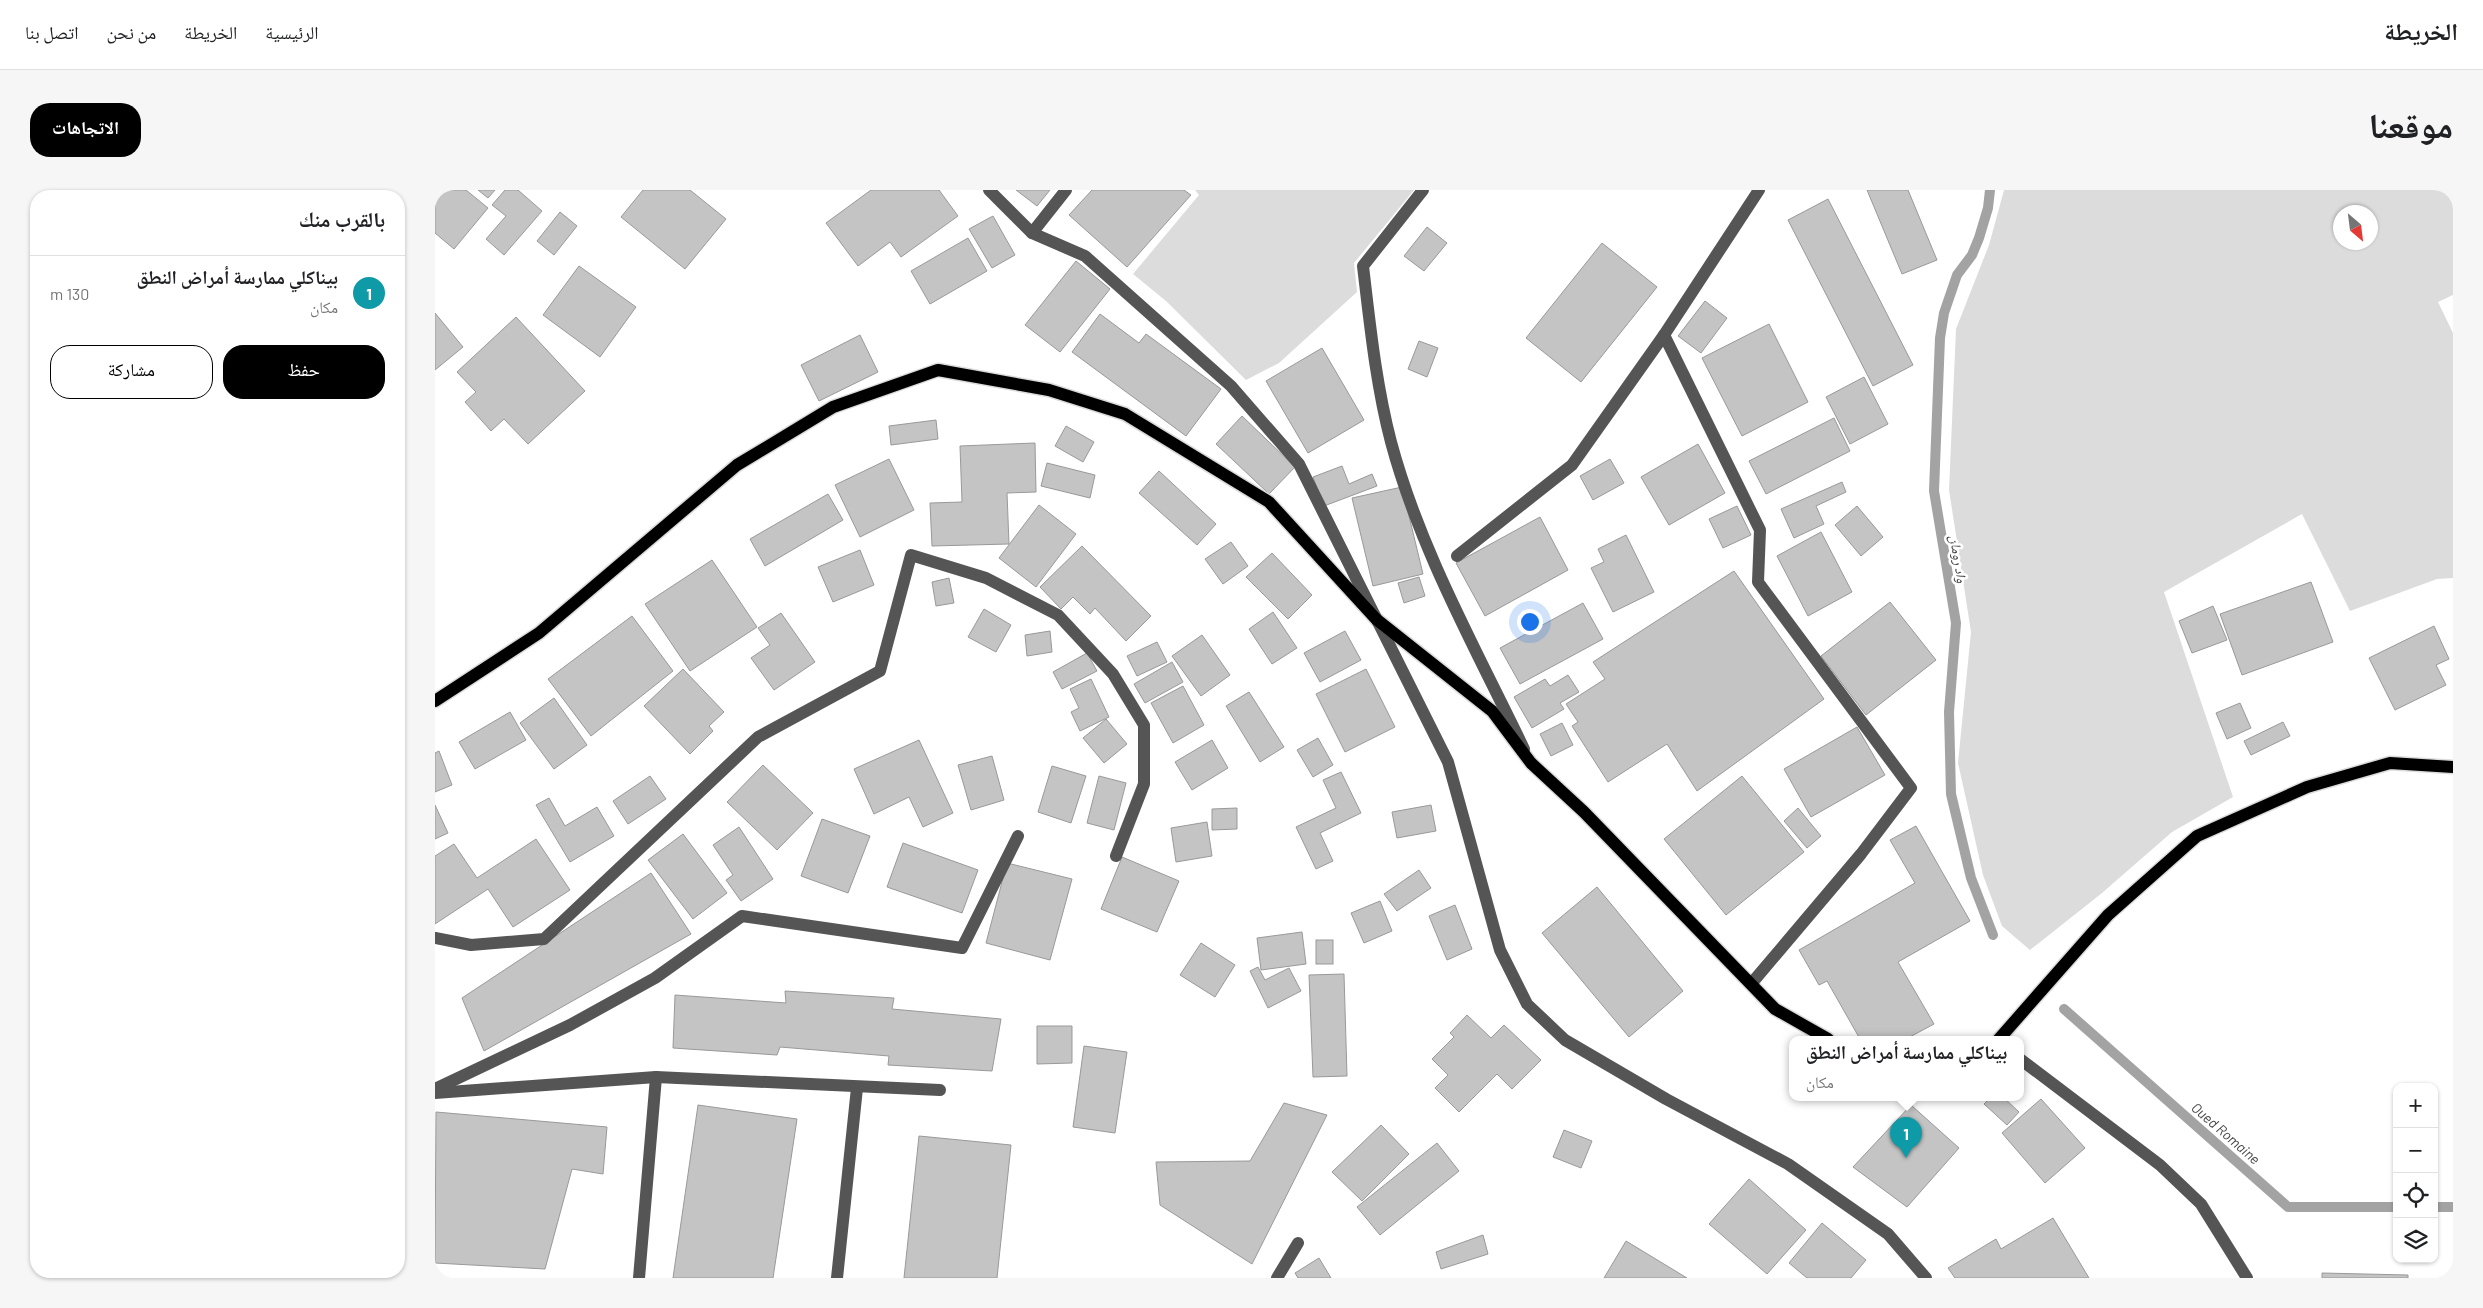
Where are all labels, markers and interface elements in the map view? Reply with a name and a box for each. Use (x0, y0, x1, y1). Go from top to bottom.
text: الخريطة (2384, 16, 2458, 45)
text: اتصل بنا (25, 21, 78, 43)
text: من نحن (106, 21, 156, 43)
text: الخريطة (184, 21, 237, 43)
text: الرئيسية (265, 21, 319, 43)
button: الاتجاهات (30, 103, 141, 157)
text: موقعنا (2368, 103, 2453, 145)
north arrow (2333, 205, 2378, 250)
text: بالقرب منك (299, 206, 385, 231)
text: بيناكلي ممارسة أمراض النطق (136, 265, 338, 288)
text: 130 m (50, 284, 89, 303)
text: 1 (366, 284, 372, 303)
text: مكان (310, 297, 338, 316)
button: مشاركة (50, 345, 213, 399)
button: حفظ (223, 345, 385, 399)
water label: واد رومان (1946, 534, 1971, 585)
your location (1517, 609, 1543, 635)
popup (1789, 1036, 2024, 1101)
text: بيناكلي ممارسة أمراض النطق (1806, 1040, 2007, 1063)
text: مكان (1806, 1072, 1834, 1091)
map controls (2393, 1083, 2438, 1263)
button: + (2393, 1083, 2438, 1128)
water label: Oued Romaine (2188, 1099, 2264, 1167)
pin: 1 (1890, 1117, 1922, 1158)
button: − (2393, 1128, 2438, 1173)
button: locate (2393, 1173, 2438, 1218)
button: layers (2393, 1218, 2438, 1263)

